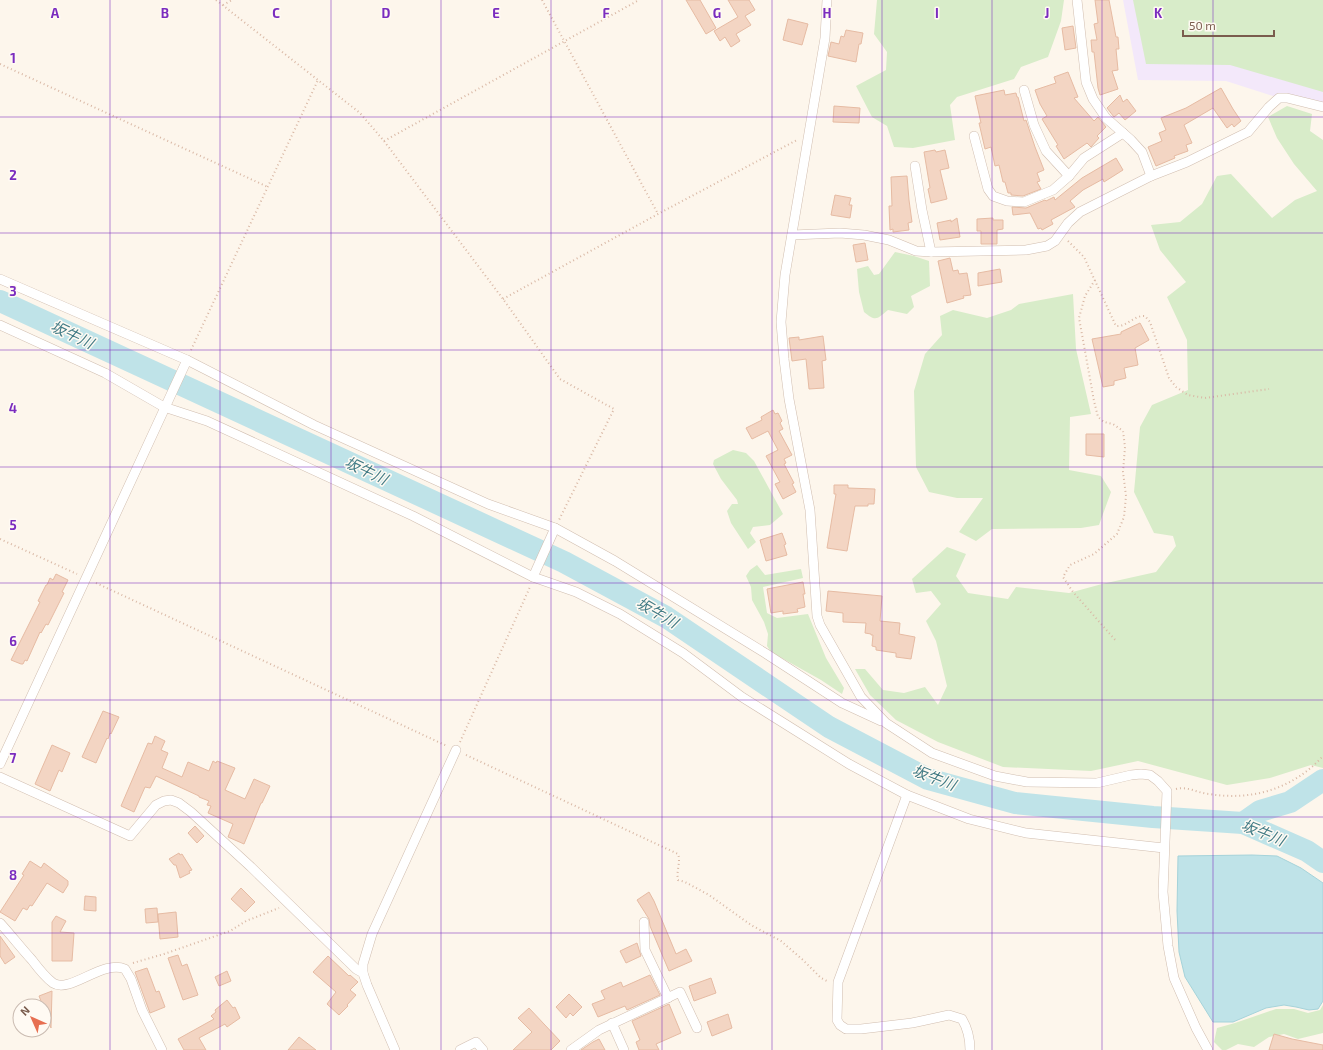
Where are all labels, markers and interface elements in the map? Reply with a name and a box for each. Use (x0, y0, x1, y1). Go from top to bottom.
text: A (51, 5, 60, 21)
text: B (161, 5, 169, 21)
text: C (272, 5, 280, 21)
text: D (382, 5, 391, 21)
text: E (492, 5, 500, 21)
text: F (602, 5, 610, 21)
text: G (713, 5, 721, 21)
text: H (823, 5, 832, 21)
text: I (935, 5, 939, 21)
text: J (1045, 5, 1049, 21)
text: K (1154, 5, 1163, 21)
scale bar (1183, 12, 1274, 38)
text: 50 m (1189, 18, 1216, 32)
text: 1 (10, 50, 16, 66)
text: 2 (9, 167, 17, 183)
text: 3 (9, 283, 17, 299)
water label: 坂牛川 (48, 316, 98, 353)
text: 4 (9, 400, 17, 416)
water label: 坂牛川 (342, 452, 392, 489)
text: 5 (9, 517, 17, 533)
water label: 坂牛川 (634, 593, 683, 632)
text: 6 (9, 633, 17, 649)
text: 7 (10, 750, 17, 766)
water label: 坂牛川 (910, 761, 960, 794)
water label: 坂牛川 (1239, 815, 1289, 850)
text: 8 (9, 867, 17, 883)
north arrow (12, 998, 52, 1038)
text: N (17, 1003, 32, 1018)

